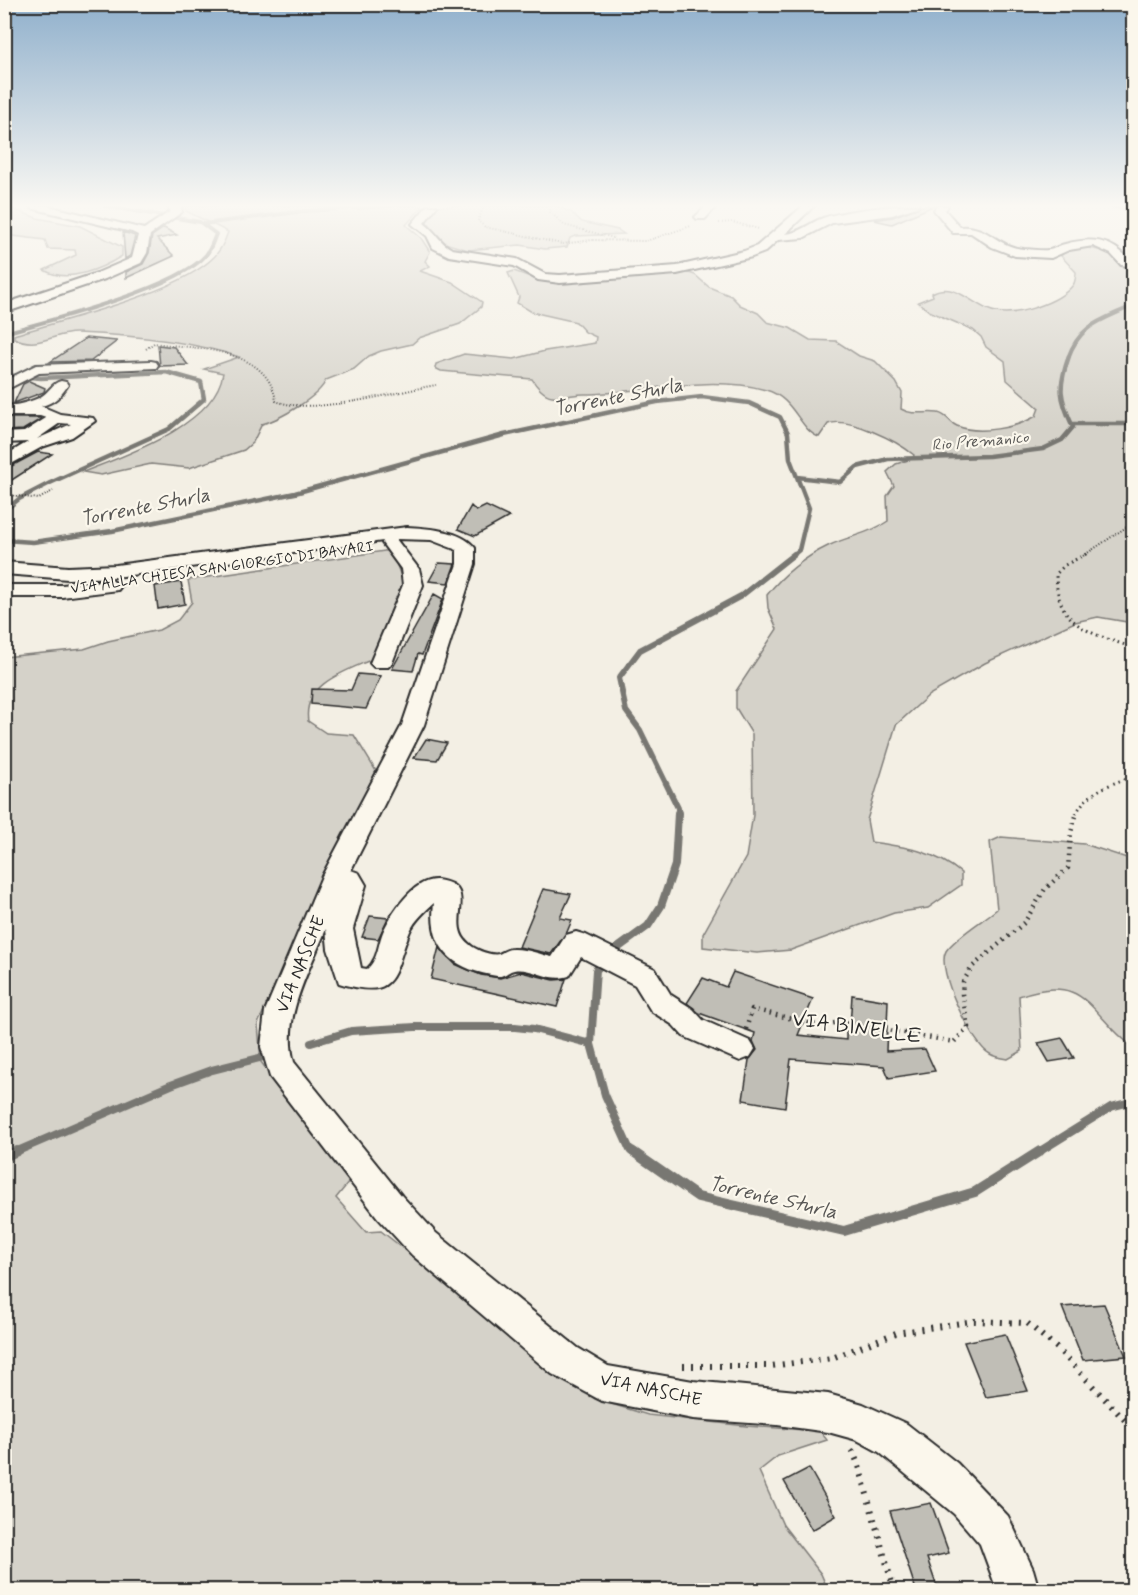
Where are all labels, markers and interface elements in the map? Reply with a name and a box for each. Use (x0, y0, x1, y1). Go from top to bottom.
water label: Torrente Sturla (551, 372, 685, 423)
water label: Rio Premanico (931, 427, 1030, 456)
water label: Torrente Sturla (78, 482, 212, 533)
street label: VIA ALLA CHIESA SAN GIORGIO DI BAVARI (69, 537, 375, 599)
street label: VIA NASCHE (270, 912, 331, 1017)
street label: VIA BINELLE (791, 1005, 923, 1051)
water label: Torrente Sturla (706, 1171, 840, 1226)
street label: VIA NASCHE (598, 1368, 704, 1412)

